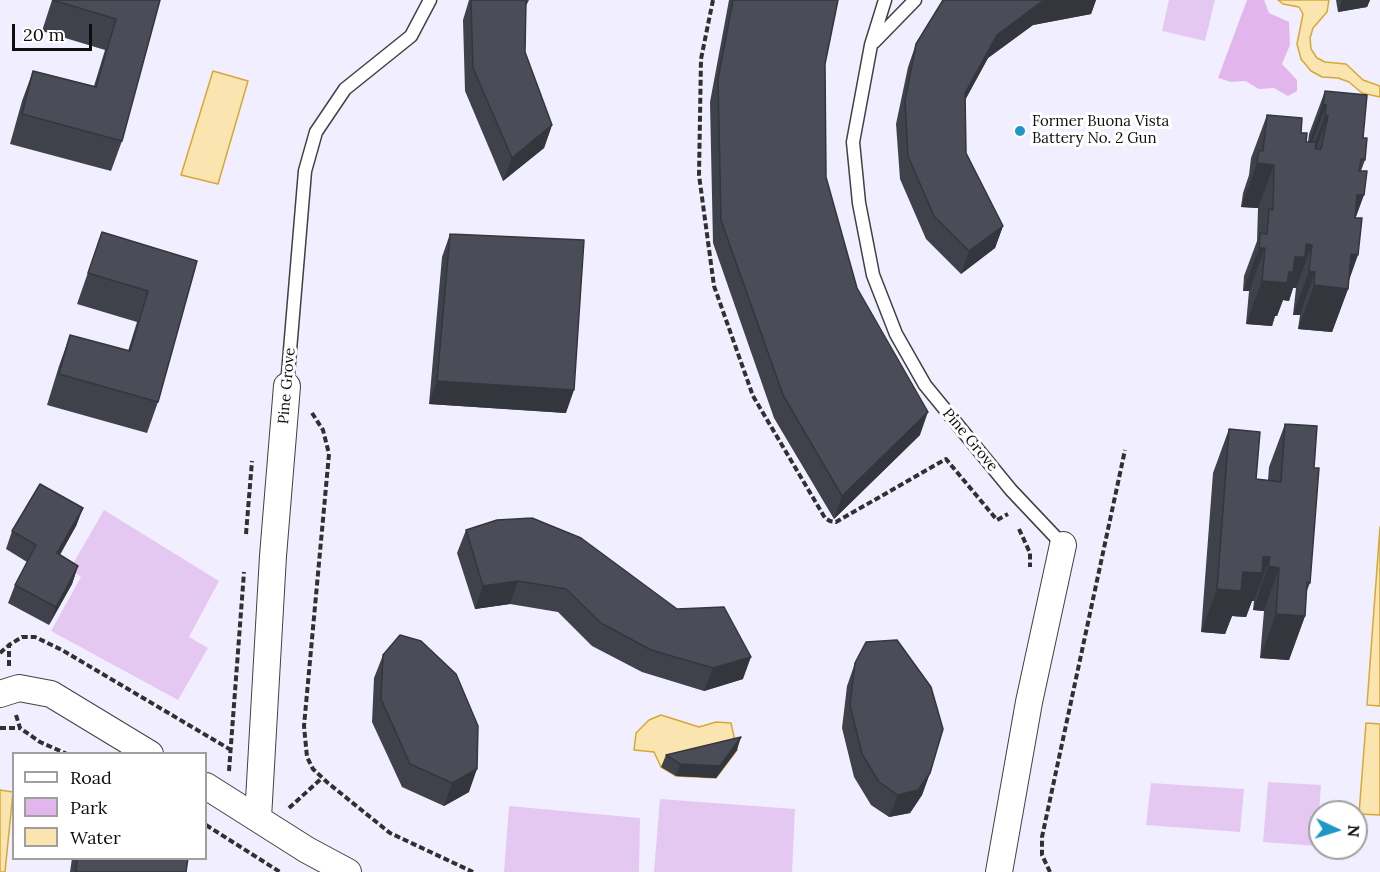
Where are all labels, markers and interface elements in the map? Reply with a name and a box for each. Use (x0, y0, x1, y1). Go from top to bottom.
scale bar (15, 12, 94, 50)
text: 20 m (23, 23, 65, 46)
place label: Former Buona Vista Battery No. 2 Gun (1032, 113, 1169, 148)
marker: Former Buona Vista Battery No. 2 Gun (1013, 124, 1027, 138)
street label: Pine Grove (275, 347, 299, 425)
street label: Pine Grove (938, 405, 1002, 475)
legend (12, 752, 207, 860)
text: Road (70, 766, 112, 789)
text: Park (70, 796, 107, 819)
north arrow (1308, 800, 1368, 860)
text: N (1344, 824, 1364, 838)
text: Water (70, 826, 121, 849)

